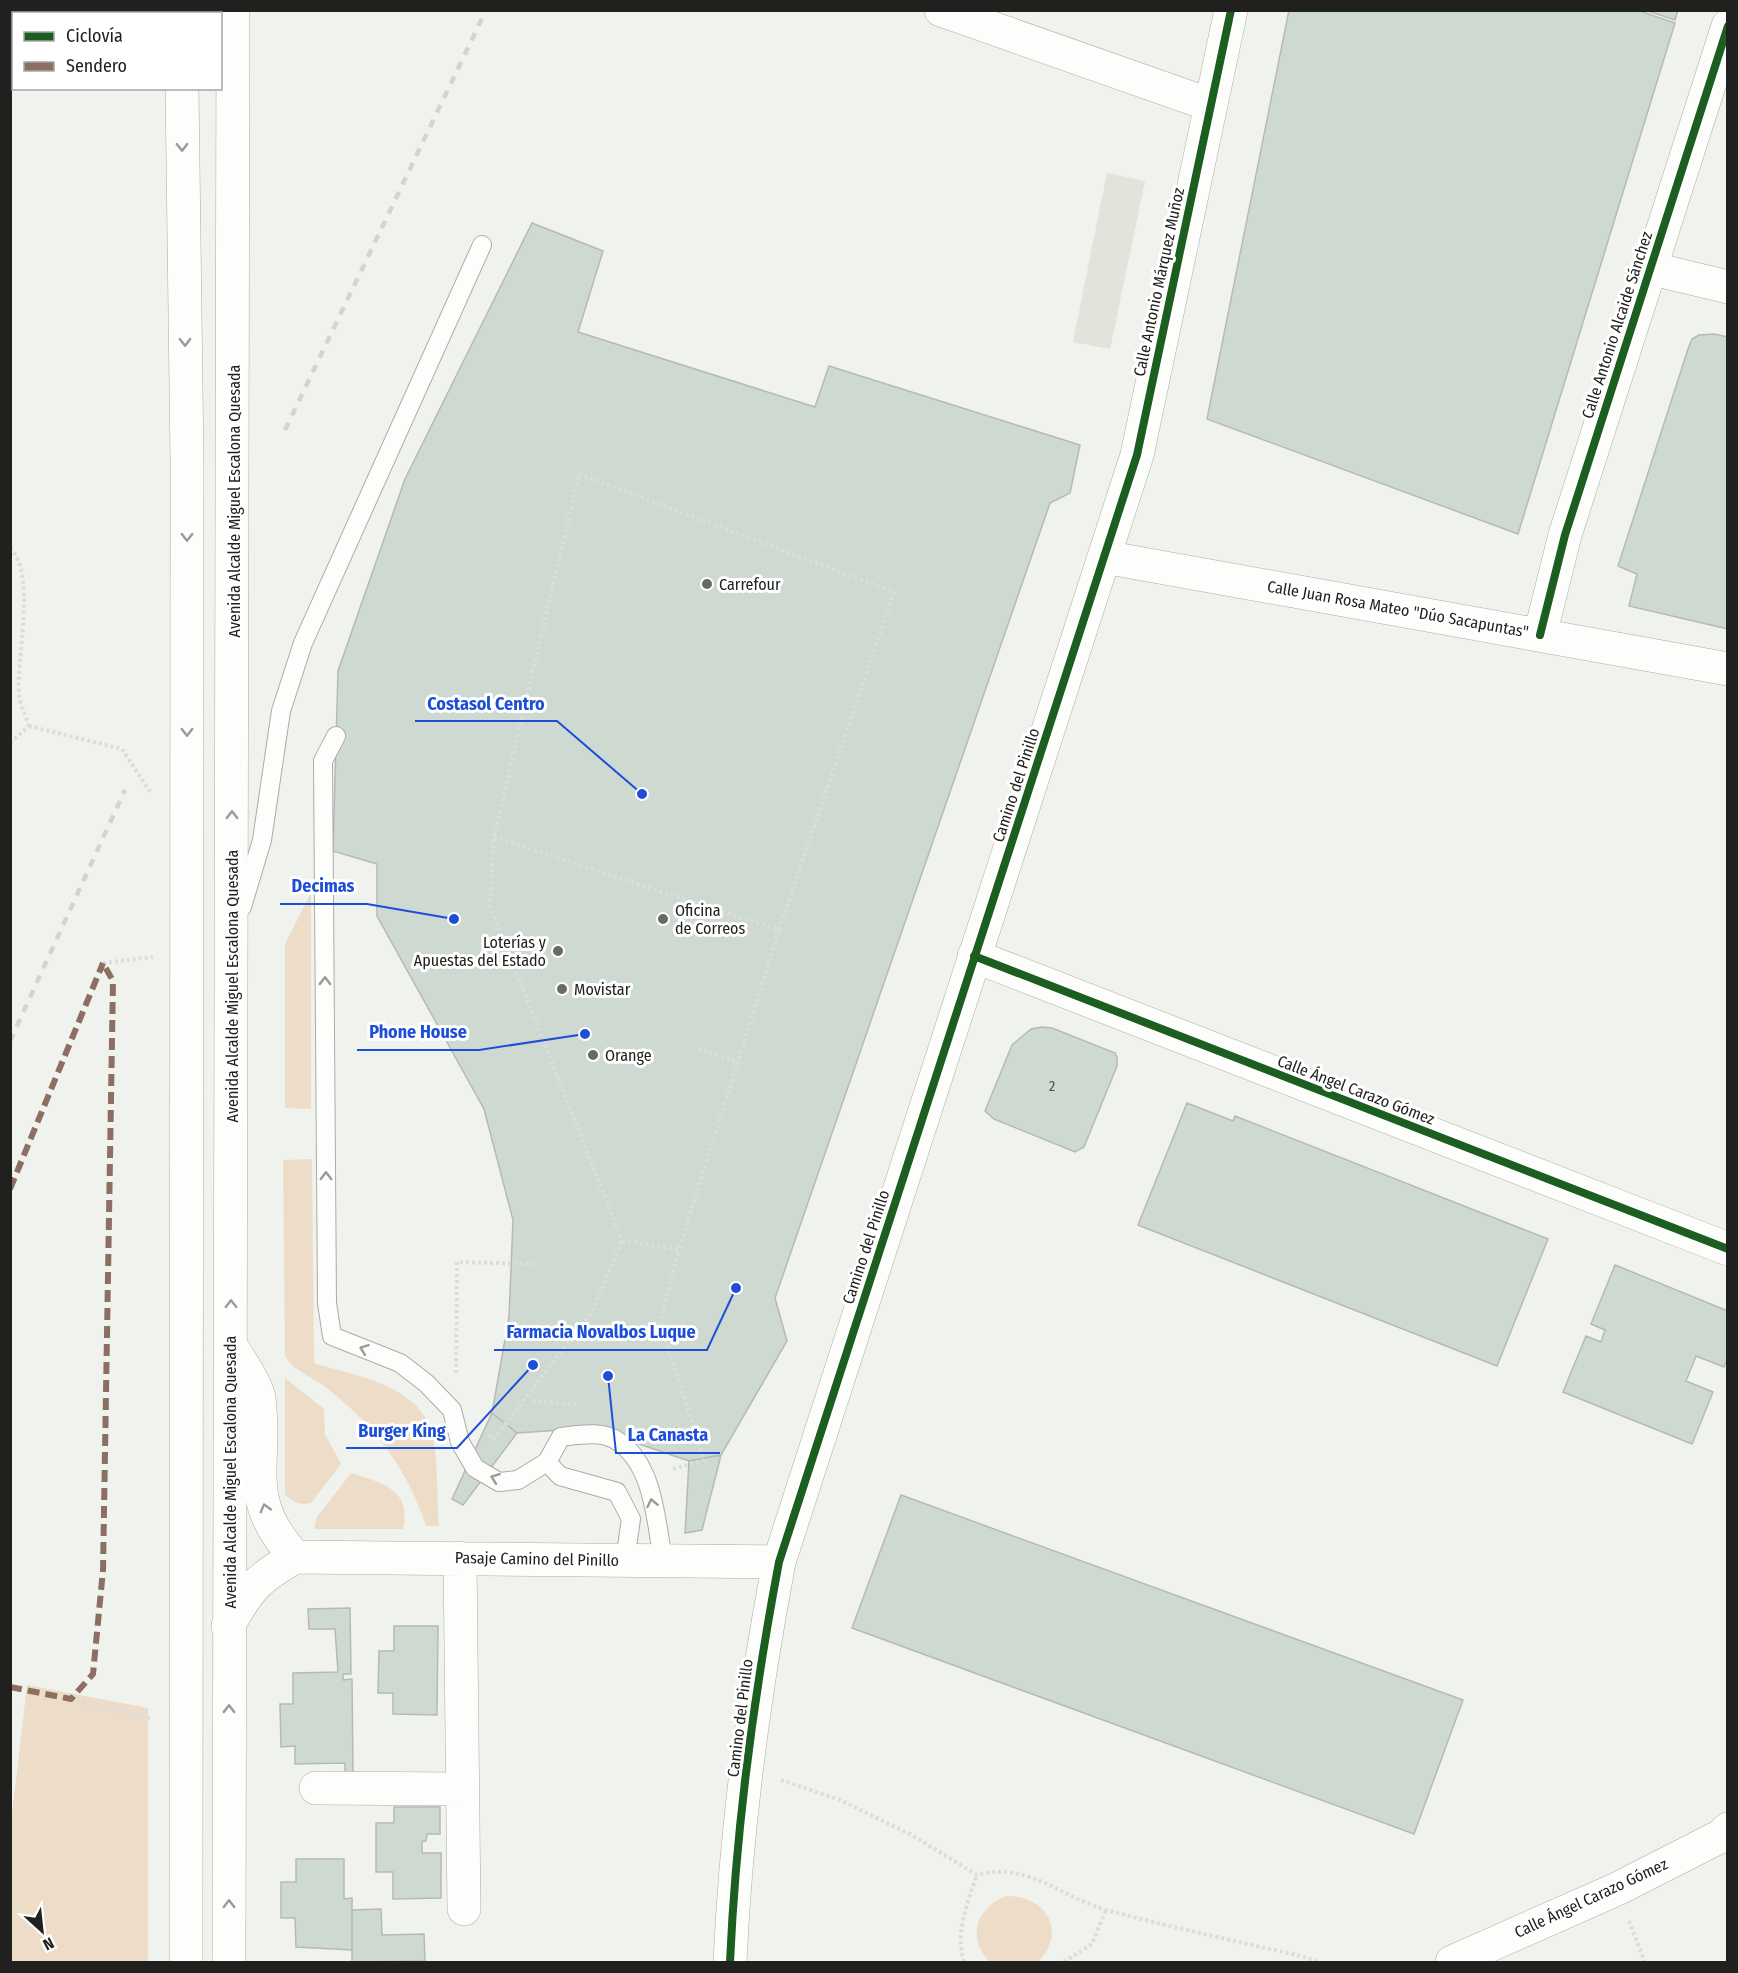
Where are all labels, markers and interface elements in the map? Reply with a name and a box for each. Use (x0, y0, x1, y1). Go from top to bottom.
legend (12, 12, 222, 90)
text: Ciclovía (66, 25, 123, 47)
text: Sendero (66, 55, 127, 77)
one-way arrow (176, 142, 189, 151)
street label: Calle Antonio Márquez Muñoz (1130, 186, 1188, 378)
street label: Calle Antonio Alcaide Sánchez (1578, 229, 1656, 421)
one-way arrow (179, 337, 192, 346)
street label: Avenida Alcalde Miguel Escalona Quesada (225, 364, 244, 637)
one-way arrow (181, 532, 193, 541)
place label: Carrefour (719, 575, 781, 594)
marker: Carrefour (700, 577, 714, 591)
street label: Calle Juan Rosa Mateo "Dúo Sacapuntas" (1266, 577, 1530, 641)
callout: Costasol Centro (415, 685, 557, 721)
text: Costasol Centro (427, 693, 545, 715)
street label: Camino del Pinillo (989, 726, 1043, 844)
one-way arrow (181, 727, 193, 736)
one-way arrow (226, 811, 238, 820)
street label: Avenida Alcalde Miguel Escalona Quesada (223, 849, 242, 1122)
callout: Decimas (280, 868, 367, 904)
text: Decimas (292, 875, 355, 897)
place label: Oficina de Correos (675, 901, 746, 938)
marker: Oficina de Correos (656, 912, 670, 926)
place label: Loterías y Apuestas del Estado (414, 933, 547, 970)
marker: Loterías y Apuestas del Estado (551, 944, 565, 958)
one-way arrow (319, 977, 331, 986)
place label: Movistar (574, 980, 631, 999)
marker: Movistar (555, 982, 569, 996)
callout: Phone House (357, 1014, 479, 1050)
text: Phone House (369, 1021, 467, 1043)
place label: Orange (605, 1046, 652, 1065)
marker: Orange (586, 1048, 600, 1062)
street label: Calle Ángel Carazo Gómez (1275, 1051, 1437, 1129)
house number: 2 (1049, 1078, 1055, 1095)
one-way arrow (320, 1172, 332, 1181)
street label: Camino del Pinillo (839, 1188, 893, 1306)
one-way arrow (225, 1300, 237, 1309)
callout: Farmacia Novalbos Luque (494, 1314, 707, 1350)
text: Farmacia Novalbos Luque (506, 1321, 696, 1343)
street label: Avenida Alcalde Miguel Escalona Quesada (221, 1335, 240, 1608)
one-way arrow (359, 1344, 370, 1356)
callout: Burger King (346, 1412, 457, 1448)
callout: La Canasta (616, 1417, 720, 1453)
text: Burger King (358, 1420, 446, 1442)
text: La Canasta (628, 1424, 708, 1446)
one-way arrow (491, 1472, 501, 1485)
one-way arrow (646, 1498, 659, 1508)
one-way arrow (259, 1503, 272, 1513)
street label: Pasaje Camino del Pinillo (455, 1548, 619, 1570)
street label: Camino del Pinillo (723, 1658, 757, 1778)
one-way arrow (223, 1705, 235, 1714)
street label: Calle Ángel Carazo Gómez (1511, 1854, 1671, 1942)
one-way arrow (223, 1900, 235, 1909)
north arrow (12, 1901, 72, 1961)
text: N (40, 1933, 57, 1955)

